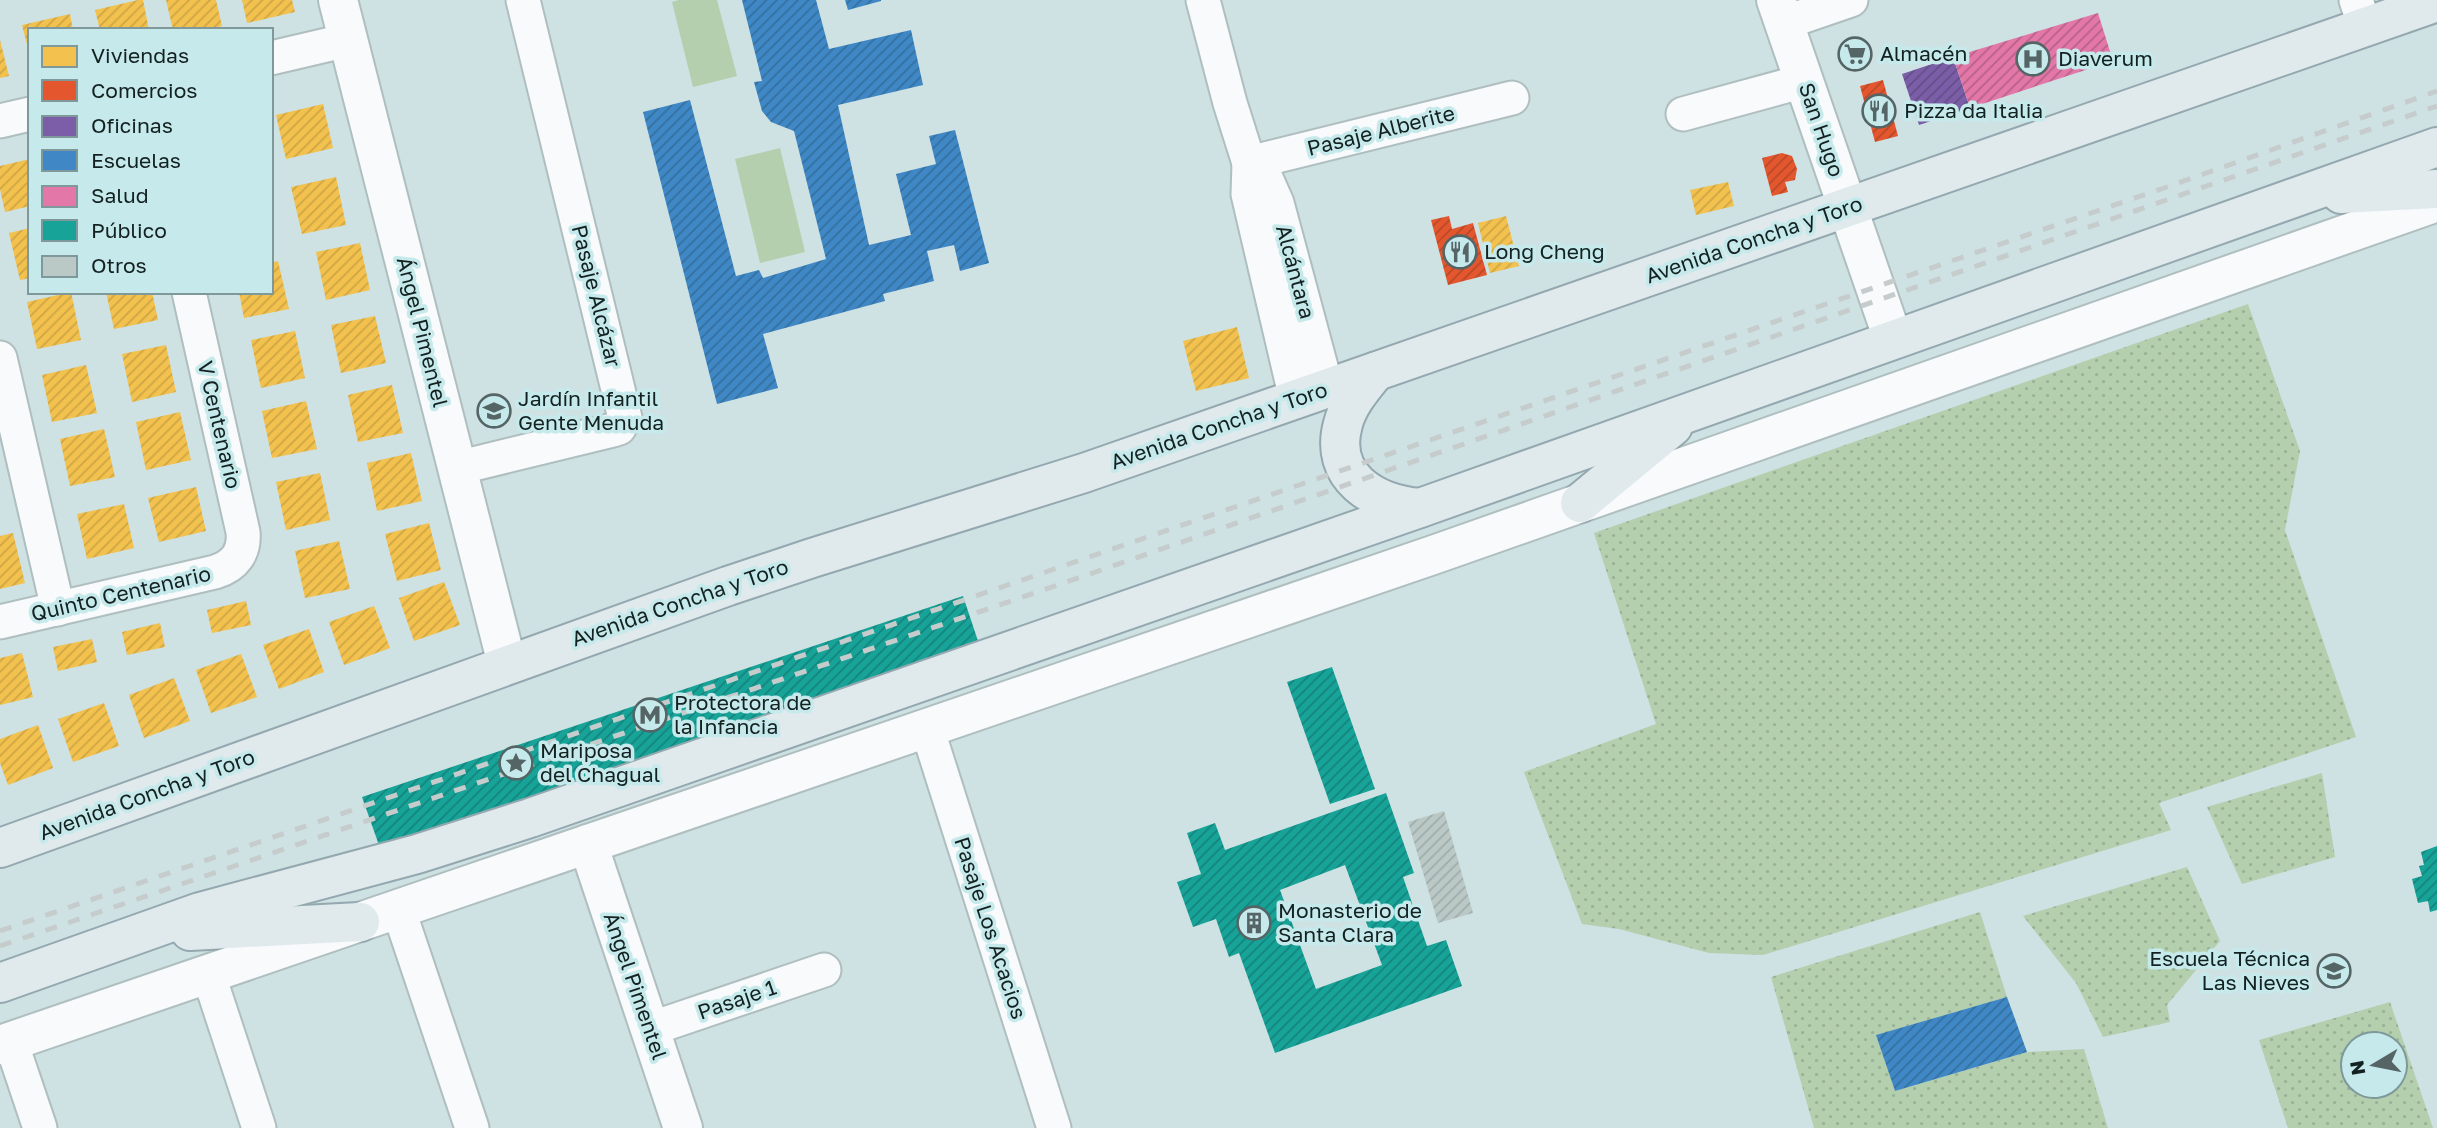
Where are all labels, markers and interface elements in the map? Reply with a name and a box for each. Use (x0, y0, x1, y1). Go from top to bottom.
legend (28, 28, 273, 294)
supermarket icon: Almacén (1836, 35, 1874, 73)
place label: Almacén (1880, 40, 1967, 66)
hospital icon: Diaverum (2014, 40, 2052, 78)
text: Viviendas (91, 42, 189, 68)
place label: Diaverum (2058, 45, 2153, 71)
text: Comercios (91, 77, 197, 103)
street label: San Hugo (1794, 79, 1850, 180)
restaurant icon: Pizza da Italia (1860, 92, 1898, 130)
place label: Pizza da Italia (1904, 97, 2043, 123)
street label: Pasaje Alberite (1304, 99, 1457, 161)
text: Oficinas (91, 112, 173, 138)
text: Escuelas (91, 147, 181, 173)
text: Salud (91, 182, 149, 208)
street label: Avenida Concha y Toro (1642, 190, 1865, 288)
text: Público (91, 217, 167, 243)
street label: Pasaje Alcázar (567, 222, 627, 370)
street label: Alcántara (1271, 222, 1321, 322)
restaurant icon: Long Cheng (1441, 233, 1479, 271)
place label: Long Cheng (1484, 238, 1605, 264)
text: Otros (91, 252, 147, 278)
street label: Ángel Pimentel (392, 254, 454, 410)
street label: V Centenario (193, 358, 247, 491)
street label: Avenida Concha y Toro (1107, 376, 1330, 474)
place label: Jardín Infantil Gente Menuda (518, 385, 664, 435)
school or university icon: Jardín Infantil Gente Menuda (475, 392, 513, 430)
street label: Avenida Concha y Toro (568, 553, 791, 651)
street label: Quinto Centenario (28, 560, 213, 626)
place label: Protectora de la Infancia (674, 689, 812, 739)
metro station icon: Protectora de la Infancia (631, 696, 669, 734)
place label: Mariposa del Chagual (540, 737, 660, 787)
street label: Avenida Concha y Toro (35, 743, 258, 845)
place icon: Mariposa del Chagual (497, 744, 535, 782)
street label: Pasaje Los Acacios (949, 833, 1033, 1022)
place label: Monasterio de Santa Clara (1278, 897, 1422, 947)
building icon: Monasterio de Santa Clara (1235, 904, 1273, 942)
street label: Ángel Pimentel (599, 909, 673, 1063)
place label: Escuela Técnica Las Nieves (2149, 945, 2310, 995)
school or university icon: Escuela Técnica Las Nieves (2315, 952, 2353, 990)
street label: Pasaje 1 (694, 973, 780, 1025)
north arrow (2339, 1030, 2409, 1100)
text: N (2344, 1059, 2369, 1077)

